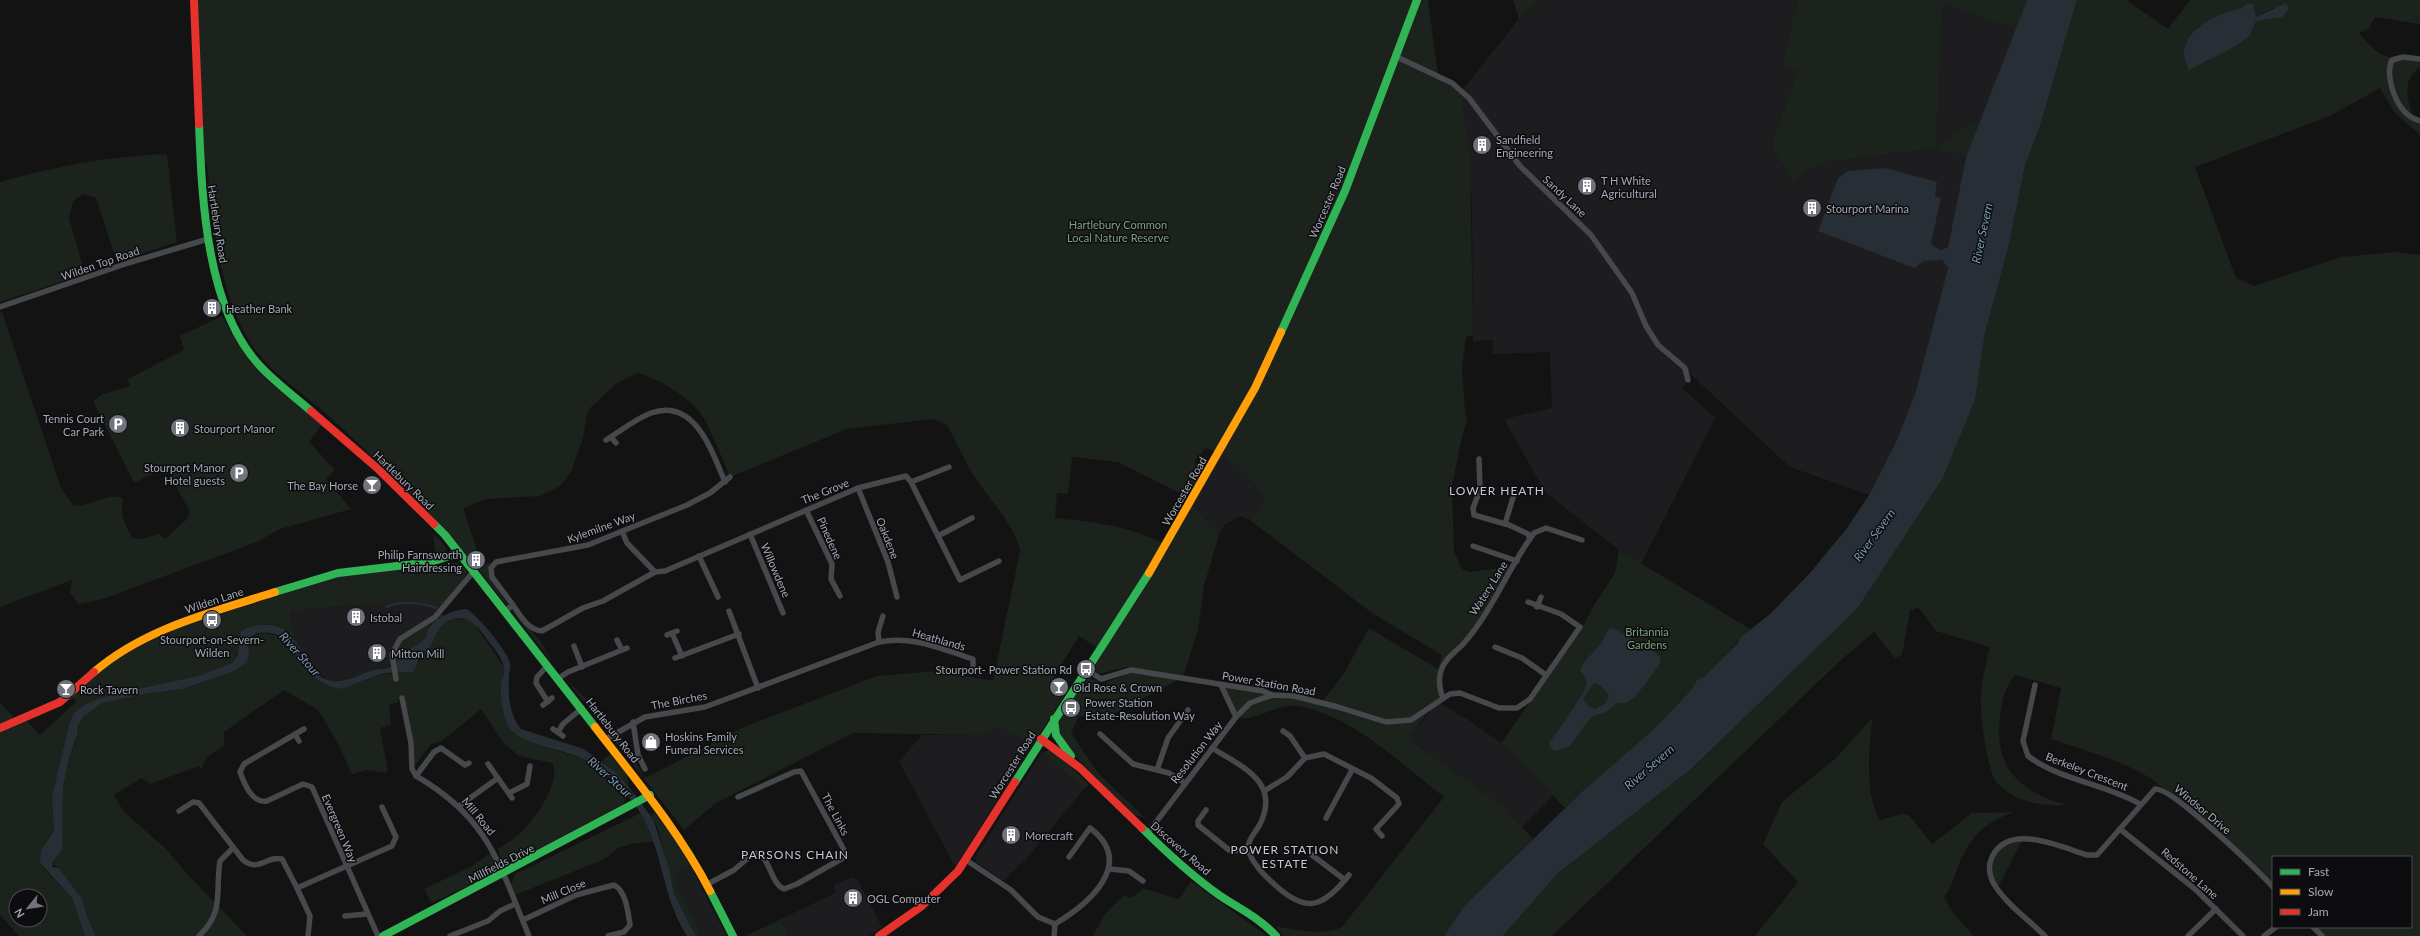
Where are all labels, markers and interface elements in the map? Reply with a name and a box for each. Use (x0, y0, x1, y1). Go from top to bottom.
place label: Sandfield Engineering (1496, 133, 1553, 159)
building icon: Sandfield Engineering (1471, 134, 1493, 156)
street label: Worcester Road (1306, 164, 1348, 240)
street label: Sandy Lane (1540, 173, 1590, 220)
place label: T H White Agricultural (1601, 174, 1657, 200)
building icon: T H White Agricultural (1576, 175, 1598, 197)
street label: Hartlebury Road (205, 184, 231, 264)
building icon: Stourport Marina (1801, 197, 1823, 219)
place label: Stourport Marina (1826, 202, 1909, 215)
water label: River Severn (1968, 202, 1996, 264)
park label: Hartlebury Common Local Nature Reserve (1067, 218, 1169, 244)
street label: Wilden Top Road (59, 244, 141, 282)
building icon: Heather Bank (201, 297, 223, 319)
place label: Heather Bank (226, 302, 293, 315)
place label: Tennis Court Car Park (43, 412, 104, 438)
parking icon: Tennis Court Car Park (107, 413, 129, 435)
building icon: Stourport Manor (169, 417, 191, 439)
place label: Stourport Manor (194, 422, 275, 435)
street label: Hartlebury Road (371, 448, 437, 512)
street label: Worcester Road (1159, 454, 1209, 528)
place label: Stourport Manor Hotel guests (144, 461, 225, 487)
parking icon: Stourport Manor Hotel guests (228, 462, 250, 484)
bar icon: The Bay Horse (361, 474, 383, 496)
street label: The Grove (799, 475, 851, 506)
place label: The Bay Horse (287, 479, 358, 492)
district label: LOWER HEATH (1449, 483, 1545, 498)
water label: River Severn (1850, 506, 1898, 564)
street label: Kylemilne Way (565, 509, 637, 545)
street label: Pinedene (815, 515, 845, 561)
street label: Oakdene (874, 515, 902, 561)
street label: Willowdene (759, 541, 793, 599)
place label: Philip Farnsworth Hairdressing (378, 548, 462, 574)
building icon: Philip Farnsworth Hairdressing (465, 549, 487, 571)
street label: Watery Lane (1466, 558, 1510, 617)
street label: Wilden Lane (183, 584, 245, 616)
building icon: Istobal (345, 606, 367, 628)
bus stop icon: Stourport-on-Severn- Wilden (201, 609, 223, 631)
place label: Istobal (370, 611, 402, 624)
street label: Heathlands (911, 625, 967, 653)
park label: Britannia Gardens (1625, 625, 1669, 651)
water label: River Stour (276, 629, 324, 680)
place label: Stourport-on-Severn- Wilden (160, 633, 264, 659)
building icon: Mitton Mill (366, 642, 388, 664)
place label: Mitton Mill (391, 647, 444, 660)
bus stop icon: Stourport- Power Station Rd (1075, 658, 1097, 680)
place label: Stourport- Power Station Rd (936, 663, 1072, 676)
street label: Power Station Road (1221, 668, 1317, 698)
bar icon: Old Rose & Crown (1048, 676, 1070, 698)
bar icon: Rock Tavern (55, 678, 77, 700)
place label: Old Rose & Crown (1073, 681, 1162, 694)
place label: Rock Tavern (80, 683, 138, 696)
street label: The Birches (650, 688, 708, 712)
street label: Hartlebury Road (584, 695, 642, 765)
place label: Power Station Estate-Resolution Way (1085, 696, 1195, 722)
bus stop icon: Power Station Estate-Resolution Way (1060, 697, 1082, 719)
street label: Resolution Way (1168, 718, 1225, 786)
street label: Worcester Road (986, 729, 1038, 801)
place label: Hoskins Family Funeral Services (665, 730, 744, 756)
shop icon: Hoskins Family Funeral Services (640, 731, 662, 753)
water label: River Severn (1621, 741, 1677, 793)
street label: Berkeley Crescent (2044, 749, 2130, 793)
water label: River Stour (585, 753, 636, 801)
street label: Windsor Drive (2172, 781, 2234, 837)
street label: The Links (819, 791, 853, 838)
street label: Evergreen Way (320, 792, 360, 864)
street label: Mill Road (459, 795, 499, 837)
street label: Discovery Road (1148, 819, 1214, 877)
building icon: Morecraft (1000, 824, 1022, 846)
place label: Morecraft (1025, 829, 1073, 842)
street label: Millfields Drive (466, 841, 536, 885)
district label: POWER STATION ESTATE (1231, 842, 1339, 871)
street label: Redstone Lane (2159, 845, 2221, 901)
district label: PARSONS CHAIN (741, 847, 849, 862)
legend (2272, 856, 2412, 928)
text: Fast (2308, 864, 2330, 879)
street label: Mill Close (539, 876, 588, 906)
text: Slow (2308, 884, 2334, 899)
building icon: OGL Computer (842, 887, 864, 909)
north arrow (8, 888, 48, 928)
place label: OGL Computer (867, 892, 941, 905)
text: Jam (2308, 904, 2329, 919)
text: N (11, 906, 27, 920)

